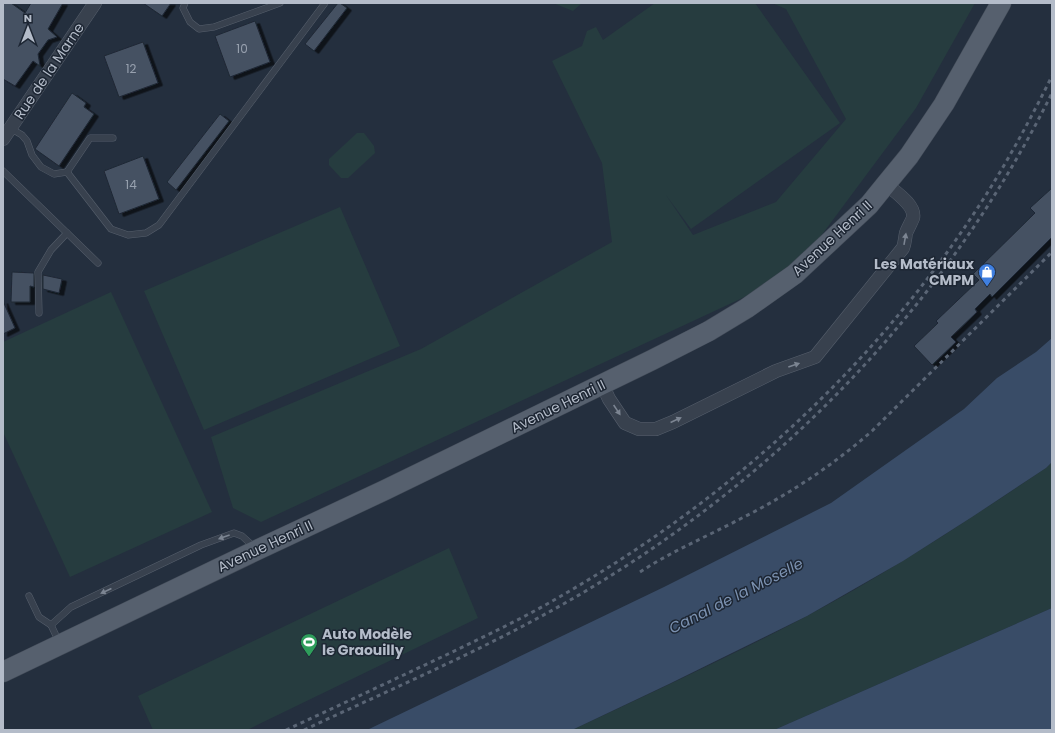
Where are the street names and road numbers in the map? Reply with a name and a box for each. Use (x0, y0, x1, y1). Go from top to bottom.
street label: Rue de la Marne (9, 18, 89, 123)
street label: Avenue Henri II (788, 196, 876, 280)
street label: Avenue Henri II (507, 374, 609, 438)
street label: Avenue Henri II (214, 515, 316, 577)

